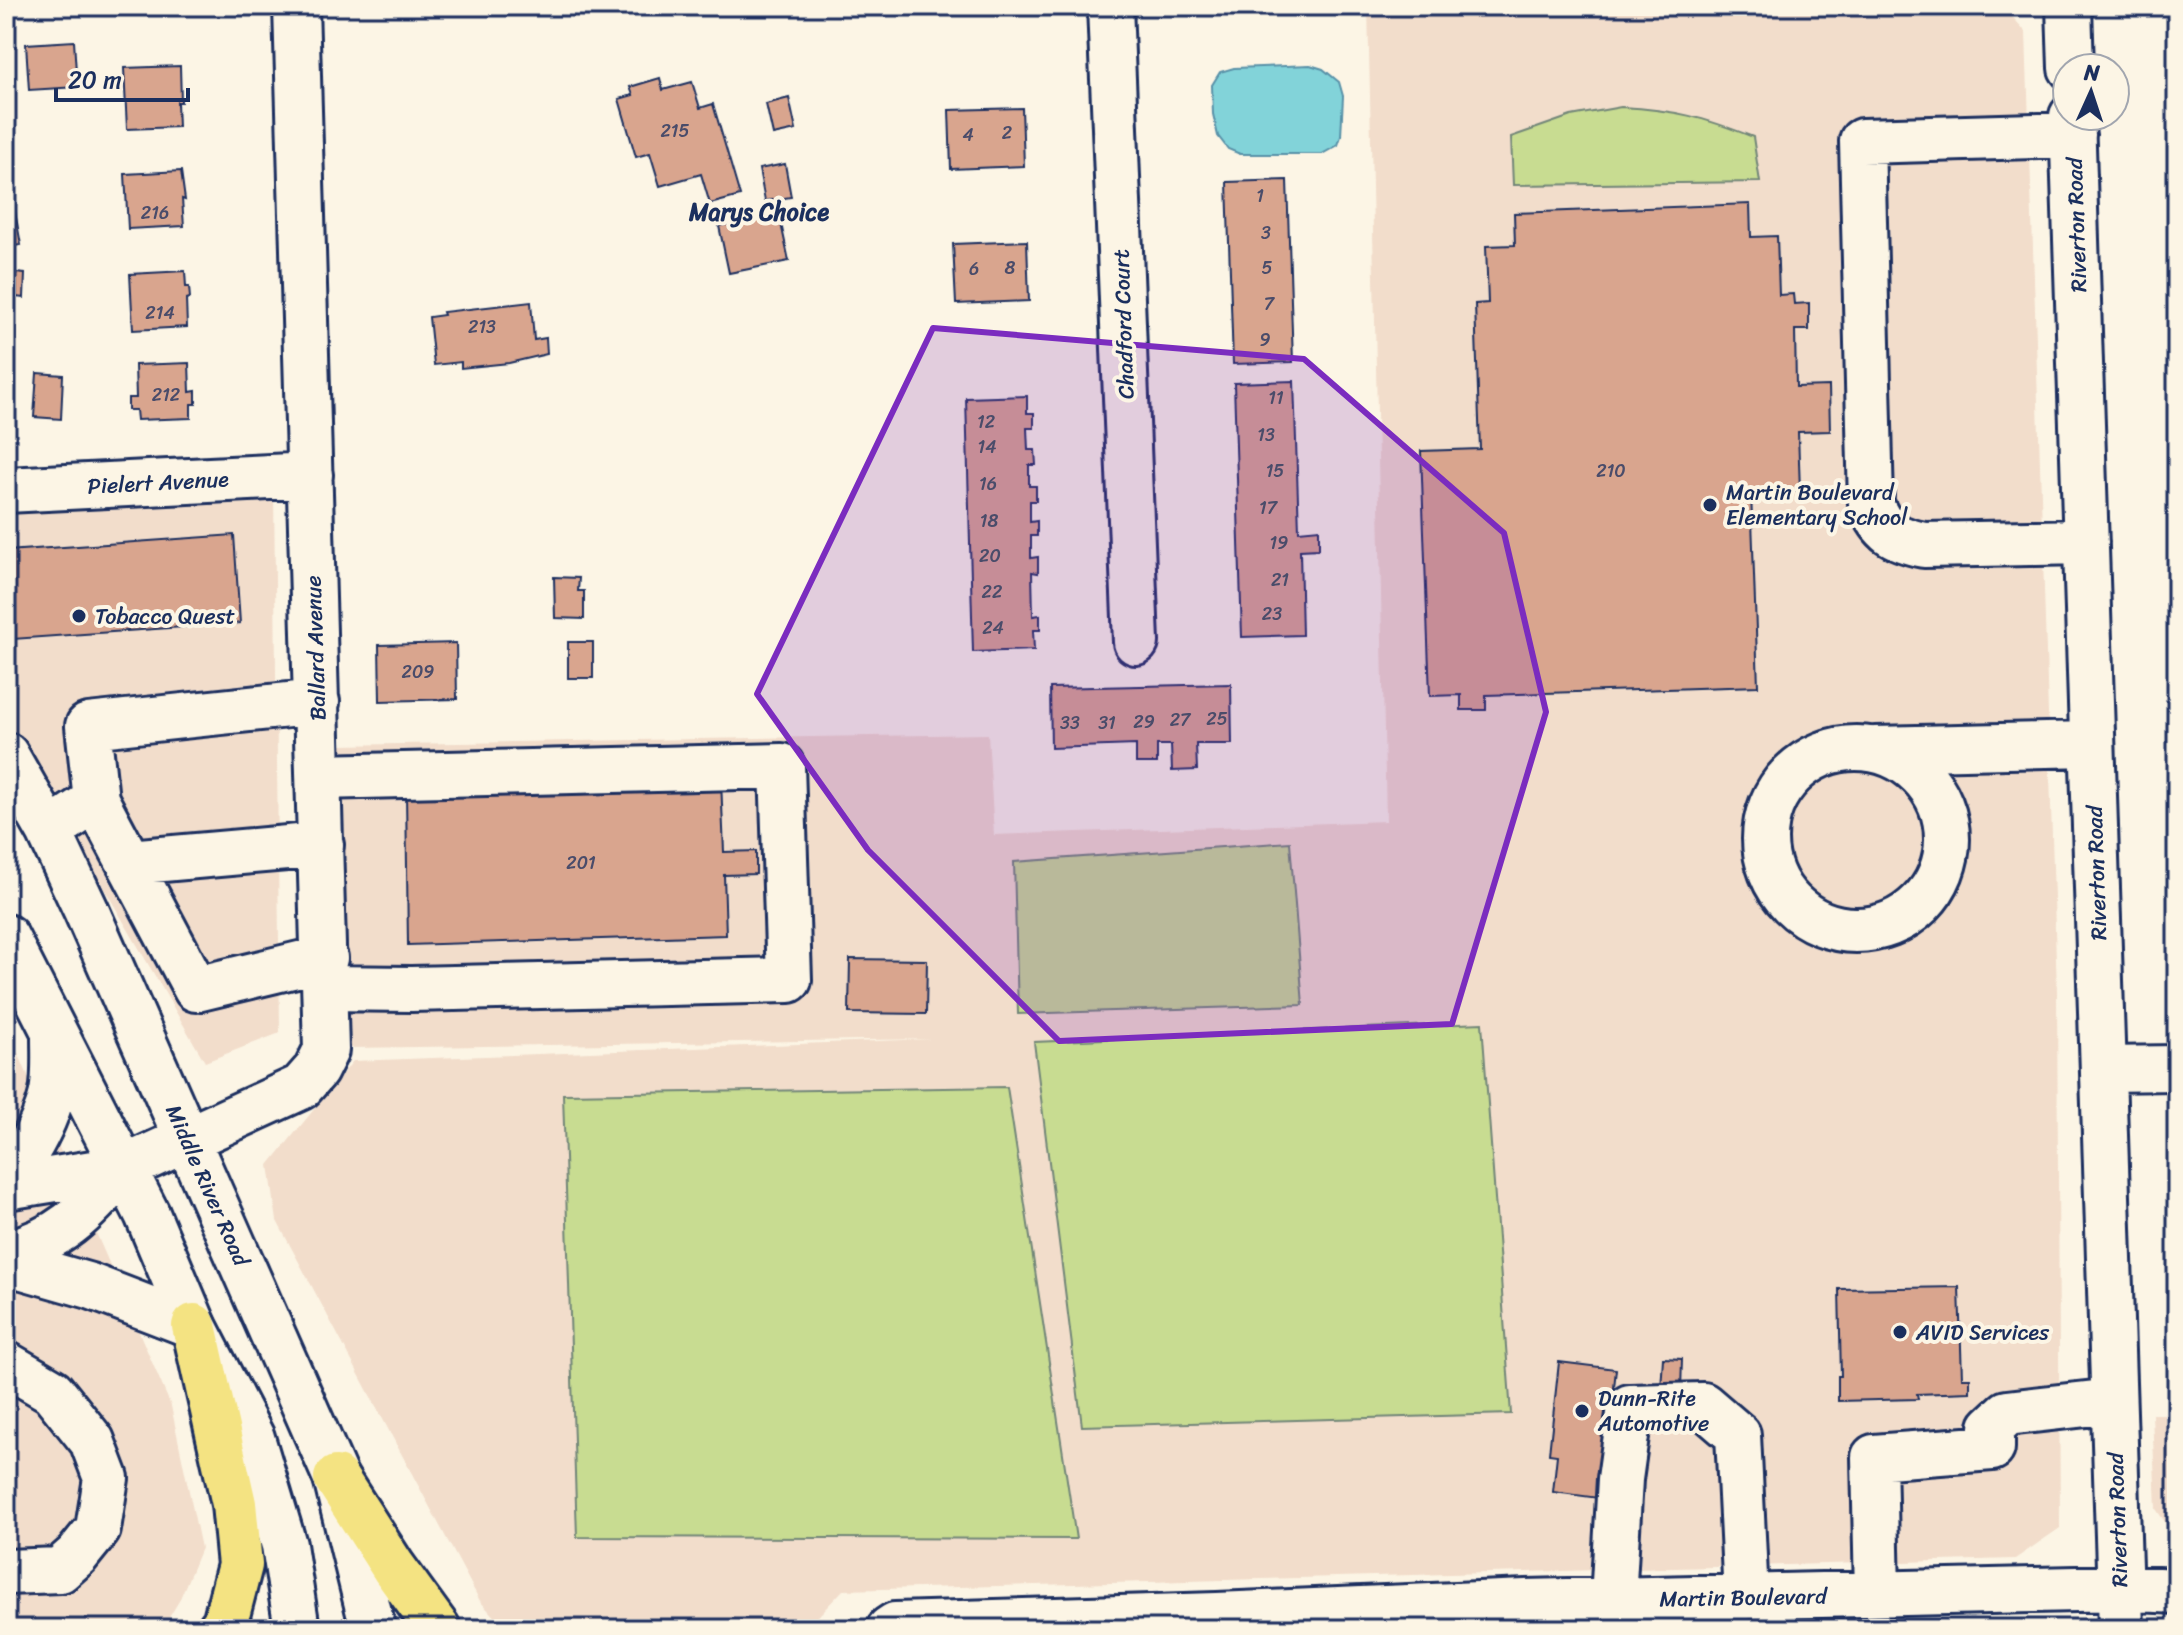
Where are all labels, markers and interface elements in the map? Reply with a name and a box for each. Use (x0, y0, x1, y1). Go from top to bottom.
scale bar (56, 52, 188, 102)
north arrow (2051, 52, 2131, 132)
text: N (2082, 53, 2101, 92)
text: 20 m (68, 59, 122, 101)
house number: 215 (660, 115, 690, 147)
house number: 2 (1002, 117, 1012, 149)
house number: 4 (962, 119, 974, 151)
street label: Riverton Road (2055, 156, 2098, 293)
house number: 1 (1256, 180, 1264, 212)
district label: Marys Choice (688, 191, 829, 233)
house number: 216 (141, 197, 169, 229)
house number: 3 (1261, 217, 1271, 249)
street label: Chadford Court (1101, 248, 1146, 400)
house number: 8 (1005, 252, 1016, 284)
house number: 5 (1262, 252, 1273, 284)
house number: 6 (969, 253, 979, 285)
house number: 7 (1264, 288, 1276, 320)
house number: 214 (145, 297, 175, 329)
house number: 213 (468, 311, 496, 343)
house number: 9 (1259, 324, 1271, 356)
house number: 212 (152, 379, 180, 411)
house number: 11 (1268, 382, 1284, 414)
house number: 12 (977, 406, 995, 438)
house number: 13 (1257, 419, 1275, 451)
house number: 14 (978, 431, 996, 463)
house number: 15 (1266, 455, 1284, 487)
house number: 210 (1596, 455, 1626, 487)
street label: Pielert Avenue (86, 459, 230, 506)
house number: 16 (979, 468, 997, 500)
place label: Martin Boulevard Elementary School (1726, 473, 1908, 537)
house number: 17 (1259, 492, 1279, 524)
marker: Martin Boulevard Elementary School (1701, 496, 1719, 514)
house number: 18 (980, 505, 998, 537)
house number: 19 (1270, 527, 1288, 559)
house number: 20 (979, 540, 1001, 572)
house number: 21 (1271, 564, 1289, 596)
street label: Ballard Avenue (293, 575, 338, 721)
house number: 22 (982, 576, 1002, 608)
place label: Tobacco Quest (95, 597, 236, 636)
house number: 23 (1262, 598, 1282, 630)
marker: Tobacco Quest (70, 607, 88, 625)
house number: 24 (982, 612, 1004, 644)
house number: 209 (402, 656, 434, 688)
house number: 25 (1206, 703, 1228, 735)
house number: 27 (1170, 704, 1192, 736)
house number: 29 (1133, 706, 1155, 738)
house number: 33 (1060, 707, 1080, 739)
house number: 31 (1098, 707, 1116, 739)
street label: Riverton Road (2075, 804, 2118, 941)
house number: 201 (566, 847, 596, 879)
street label: Middle River Road (154, 1098, 261, 1274)
place label: AVID Services (1915, 1313, 2050, 1352)
marker: AVID Services (1891, 1323, 1909, 1341)
place label: Dunn-Rite Automotive (1597, 1379, 1709, 1443)
marker: Dunn-Rite Automotive (1573, 1402, 1591, 1420)
street label: Riverton Road (2096, 1451, 2139, 1588)
street label: Martin Boulevard (1659, 1577, 1828, 1618)

